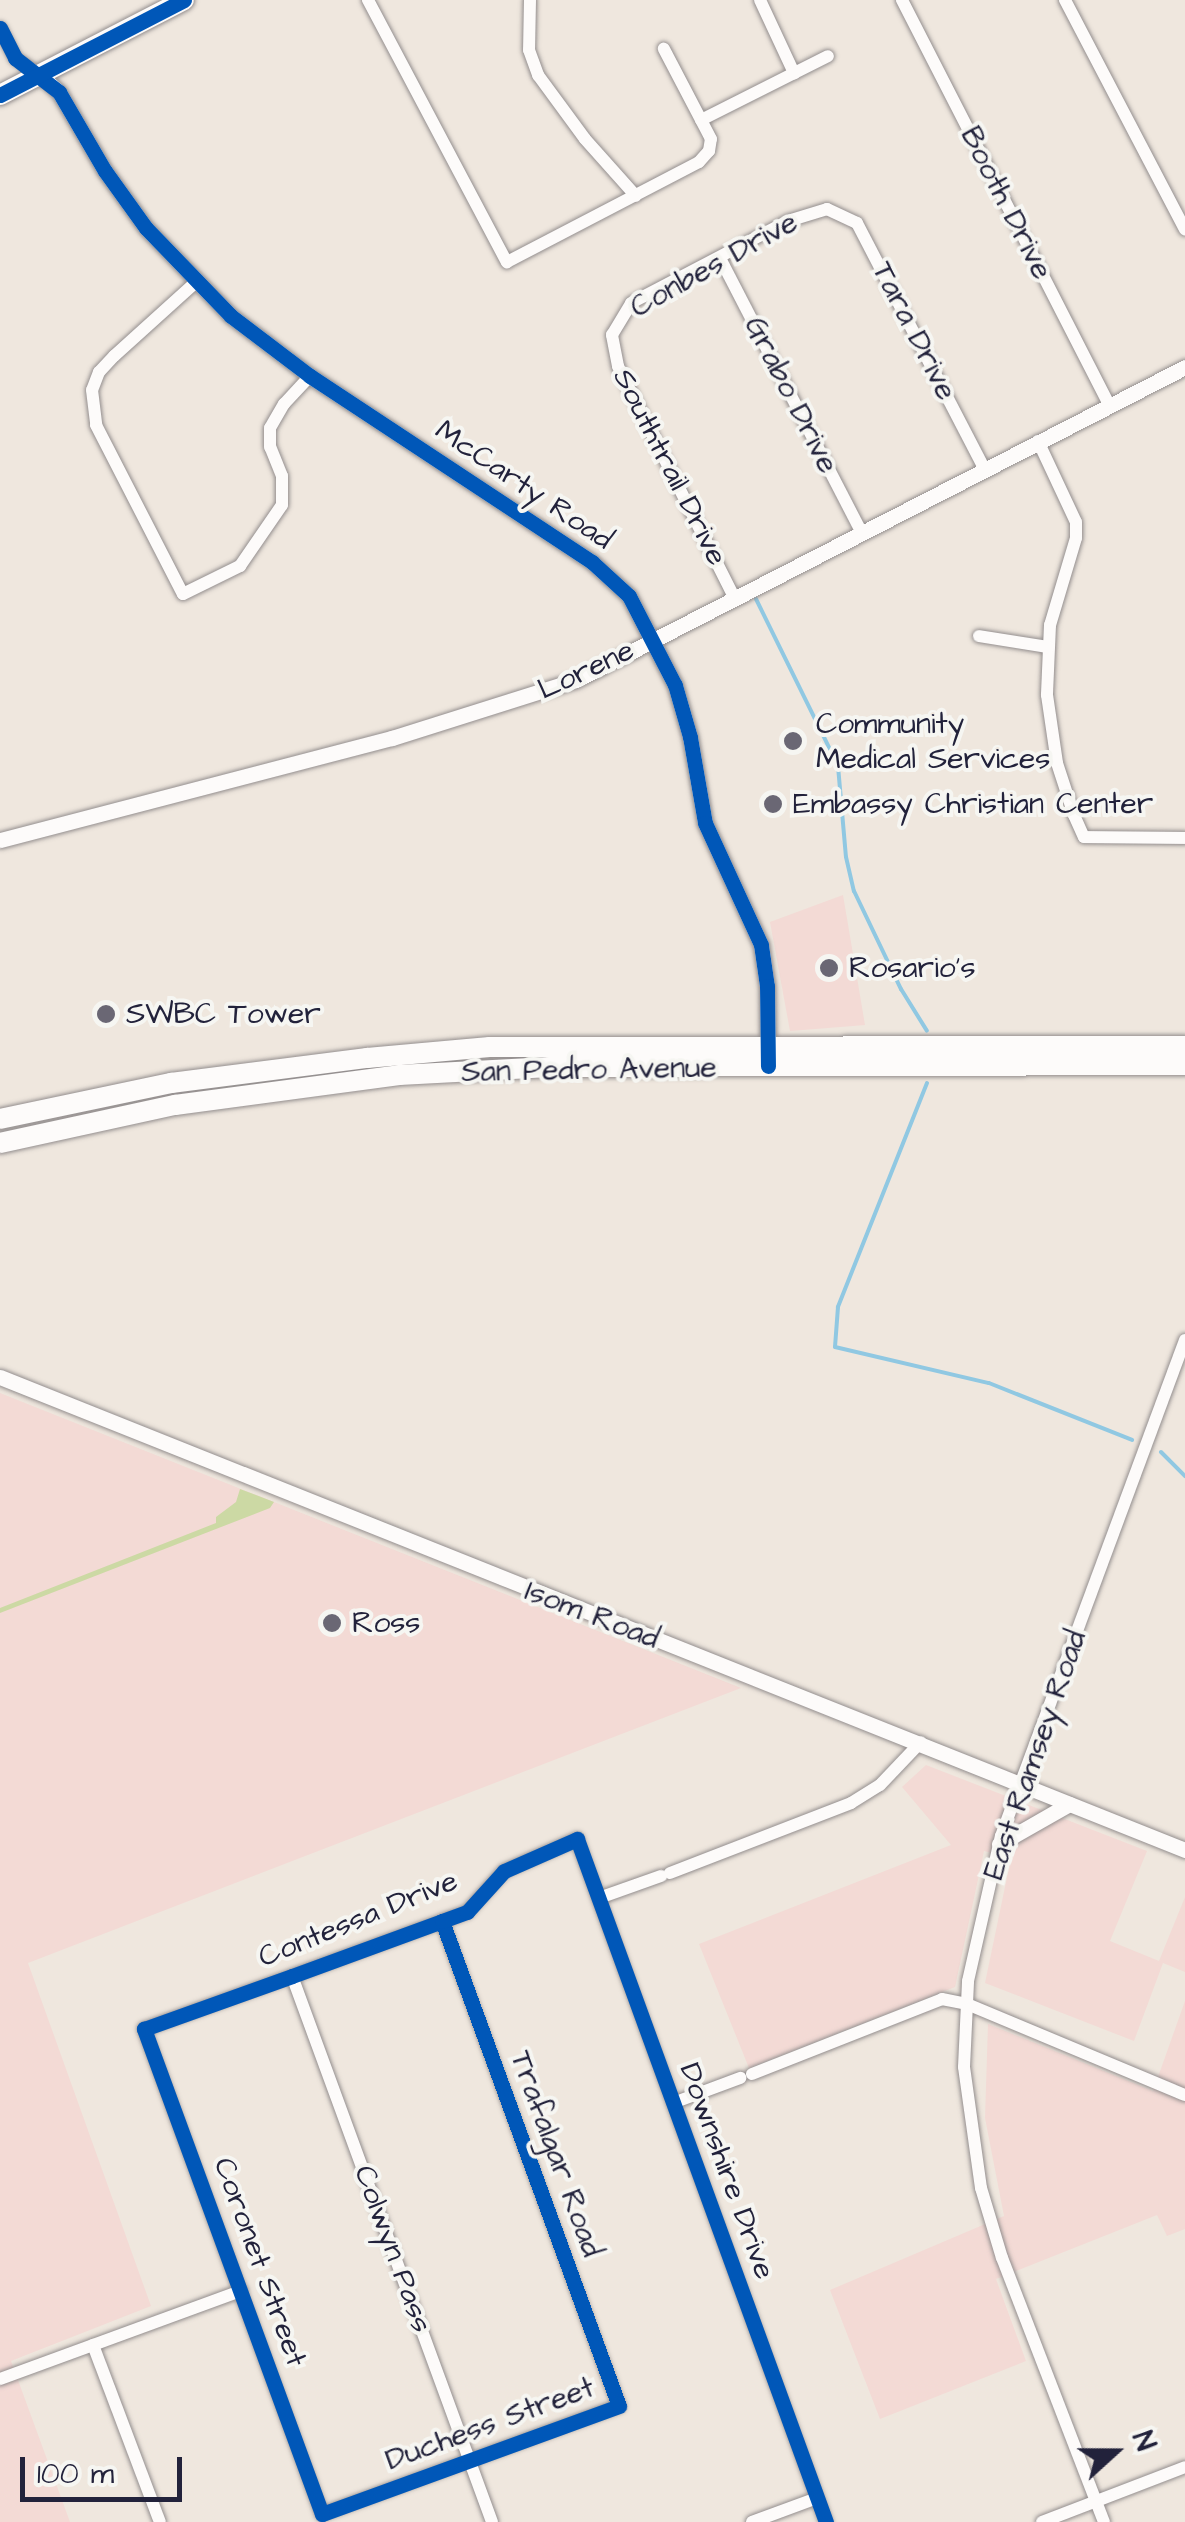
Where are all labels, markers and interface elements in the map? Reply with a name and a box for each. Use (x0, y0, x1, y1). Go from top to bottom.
street label: Booth Drive (952, 121, 1060, 285)
street label: Conbes Drive (624, 204, 804, 326)
street label: Tara Drive (864, 256, 964, 406)
street label: Grabo Drive (736, 311, 846, 479)
street label: Southtrail Drive (605, 363, 735, 571)
street label: McCarty Road (428, 412, 620, 558)
street label: Lorene (532, 632, 640, 708)
place label: Community Medical Services (816, 706, 1050, 776)
marker: Community Medical Services (780, 728, 806, 754)
place label: Embassy Christian Center (793, 786, 1153, 822)
marker: Embassy Christian Center (762, 793, 784, 815)
place label: Rosario's (849, 950, 975, 986)
marker: Rosario's (818, 957, 840, 979)
place label: SWBC Tower (126, 996, 321, 1032)
marker: SWBC Tower (95, 1003, 117, 1025)
street label: San Pedro Avenue (461, 1050, 717, 1090)
street label: Isom Road (520, 1573, 664, 1657)
place label: Ross (352, 1605, 420, 1641)
marker: Ross (321, 1612, 343, 1634)
street label: East Ramsey Road (976, 1626, 1094, 1884)
street label: Contessa Drive (253, 1863, 463, 1975)
street label: Trafalgar Road (502, 2046, 610, 2262)
street label: Downshire Drive (671, 2058, 783, 2284)
street label: Coronet Street (206, 2153, 314, 2371)
street label: Colwyn Pass (346, 2161, 440, 2337)
street label: Duchess Street (381, 2370, 599, 2478)
north arrow (1065, 2402, 1165, 2502)
text: N (1122, 2426, 1165, 2456)
scale bar (25, 2437, 188, 2499)
text: 100 m (37, 2453, 114, 2495)

